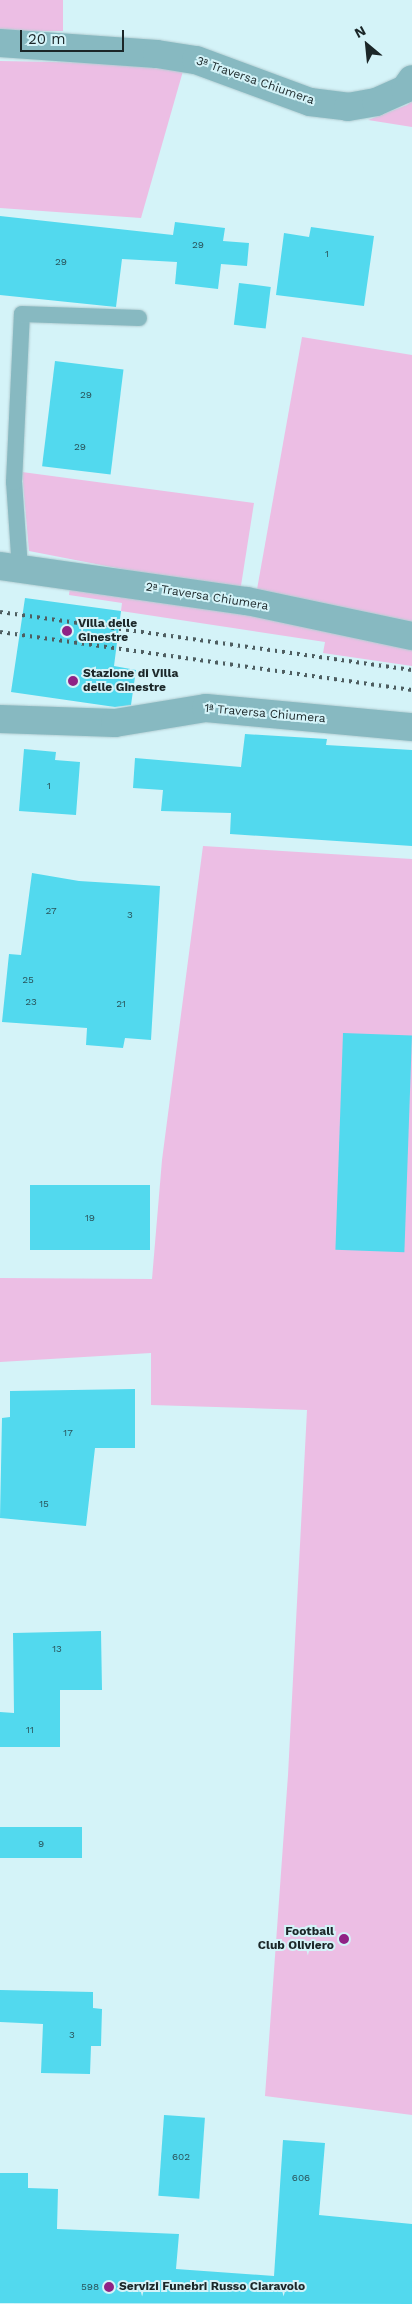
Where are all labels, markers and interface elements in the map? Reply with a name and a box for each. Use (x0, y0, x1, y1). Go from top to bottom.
scale bar (22, 20, 126, 52)
north arrow (342, 20, 392, 70)
text: N (352, 22, 368, 41)
text: 20 m (28, 30, 66, 48)
street label: 3ª Traversa Chiumera (194, 54, 316, 108)
house number: 29 (192, 239, 204, 251)
house number: 1 (325, 248, 329, 260)
house number: 29 (55, 256, 67, 268)
house number: 29 (80, 389, 92, 401)
house number: 29 (74, 441, 86, 453)
street label: 2ª Traversa Chiumera (144, 580, 270, 614)
place label: Villa delle Ginestre (78, 617, 137, 645)
marker: Villa delle Ginestre (60, 624, 74, 638)
place label: Stazione di Villa delle Ginestre (83, 667, 179, 695)
marker: Stazione di Villa delle Ginestre (67, 675, 79, 687)
street label: 1ª Traversa Chiumera (203, 702, 327, 726)
house number: 1 (47, 780, 51, 792)
house number: 27 (45, 905, 57, 917)
house number: 3 (127, 909, 133, 921)
house number: 25 (22, 974, 34, 986)
house number: 23 (25, 996, 37, 1008)
house number: 21 (116, 998, 126, 1010)
house number: 19 (85, 1212, 95, 1224)
house number: 17 (63, 1427, 73, 1439)
house number: 15 (39, 1498, 49, 1510)
house number: 13 (52, 1643, 62, 1655)
house number: 11 (26, 1724, 34, 1736)
house number: 9 (38, 1838, 44, 1850)
place label: Football Club Oliviero (258, 1925, 334, 1953)
marker: Football Club Oliviero (338, 1933, 350, 1945)
house number: 3 (69, 2029, 75, 2041)
house number: 602 (172, 2151, 190, 2163)
house number: 606 (292, 2172, 310, 2184)
place label: Servizi Funebri Russo Ciaravolo (119, 2280, 305, 2294)
house number: 598 (81, 2281, 99, 2293)
marker: Servizi Funebri Russo Ciaravolo (103, 2281, 115, 2293)

